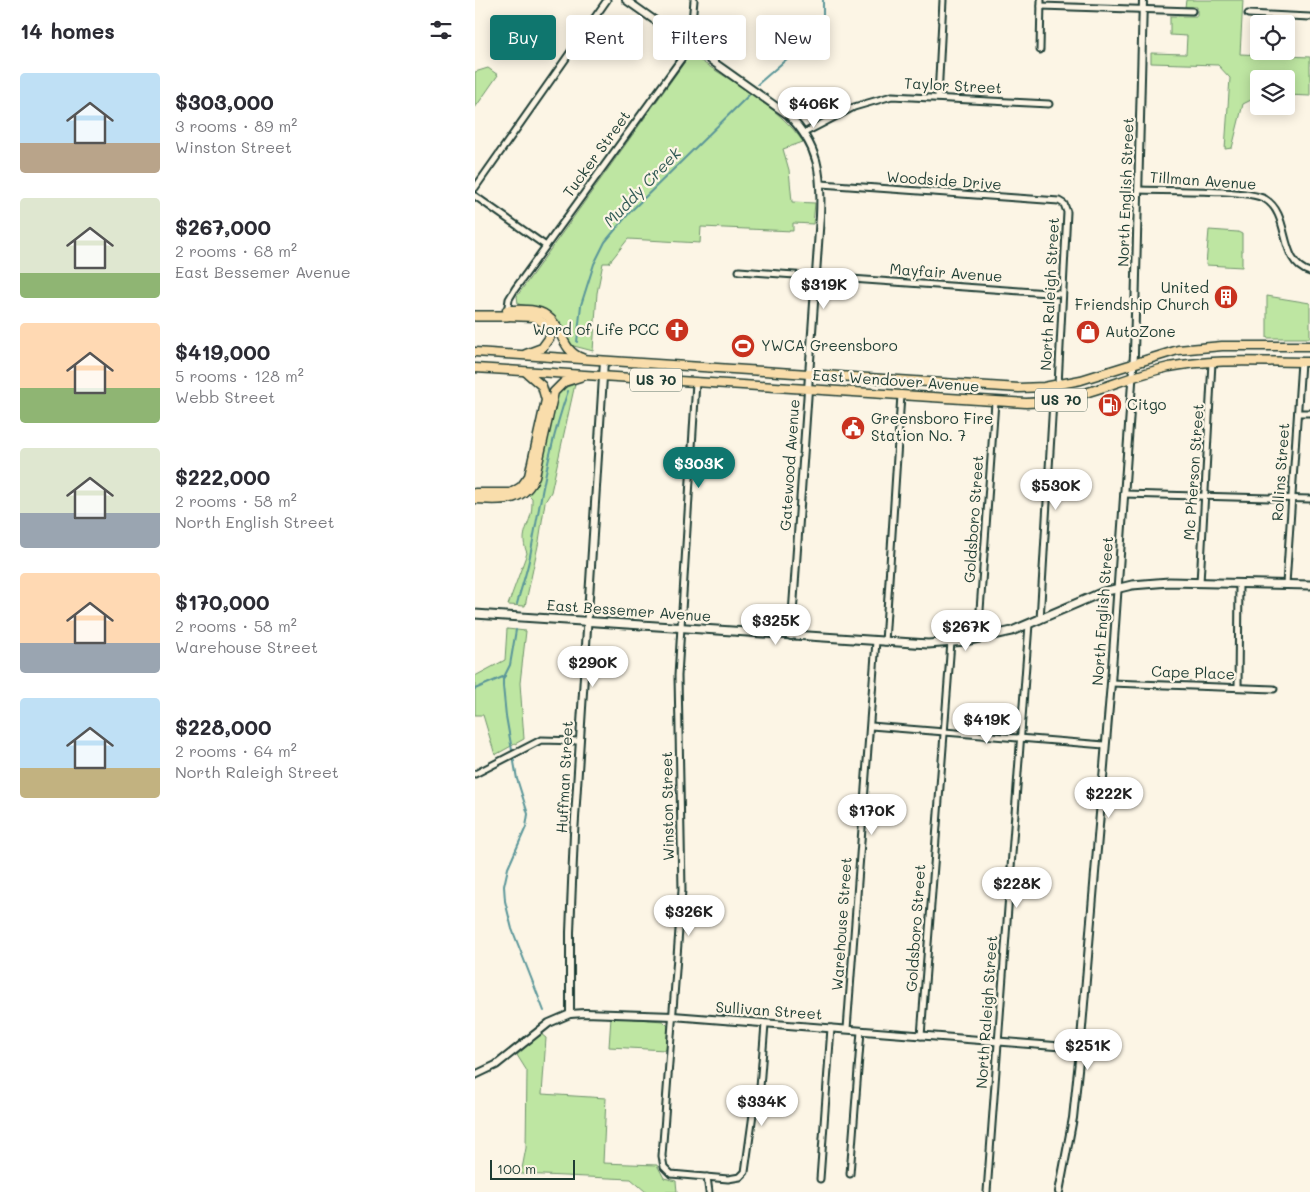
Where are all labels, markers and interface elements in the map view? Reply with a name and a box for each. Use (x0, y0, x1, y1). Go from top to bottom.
chip: Buy (490, 15, 556, 60)
chip: Rent (566, 15, 643, 60)
chip: Filters (653, 15, 746, 60)
chip: New (756, 15, 830, 60)
map controls (1250, 15, 1295, 115)
button: locate (1250, 15, 1295, 60)
icon: filters (427, 16, 455, 44)
text: 14 homes (20, 17, 115, 44)
button: layers (1250, 70, 1295, 115)
street label: Taylor Street (903, 72, 1003, 98)
pin: $406K (779, 86, 849, 129)
text: $303,000 (175, 88, 274, 115)
text: $406K (789, 92, 839, 113)
icon: home (60, 93, 120, 153)
street label: Tucker Street (558, 106, 634, 201)
text: 3 rooms · 89 m² (175, 115, 297, 136)
street label: North English Street (1112, 117, 1138, 267)
text: Winston Street (175, 136, 292, 157)
water label: Muddy Creek (598, 142, 685, 231)
street label: Woodside Drive (886, 166, 1002, 194)
street label: Tillman Avenue (1149, 166, 1257, 194)
text: $267,000 (175, 213, 271, 240)
street label: North Raleigh Street (1035, 217, 1063, 371)
icon: home (60, 218, 120, 278)
text: 2 rooms · 68 m² (175, 240, 297, 261)
street label: Mayfair Avenue (889, 258, 1003, 286)
text: East Bessemer Avenue (175, 261, 351, 282)
pin: $319K (789, 268, 859, 310)
text: $319K (801, 273, 847, 294)
place label: United Friendship Church (1075, 277, 1209, 314)
building icon: United Friendship Church (1213, 284, 1239, 310)
church icon: Word of Life PCC (664, 317, 690, 343)
place label: Word of Life PCC (533, 319, 659, 339)
shop icon: AutoZone (1075, 319, 1101, 345)
place label: AutoZone (1105, 321, 1176, 341)
sports icon: YWCA Greensboro (730, 333, 756, 359)
place label: YWCA Greensboro (761, 335, 898, 355)
text: $419,000 (175, 338, 270, 365)
icon: home (60, 343, 120, 403)
street label: East Wendover Avenue (812, 364, 980, 396)
text: 5 rooms · 128 m² (175, 365, 304, 386)
road number: US 70 (630, 368, 682, 392)
text: Webb Street (175, 386, 275, 407)
road number: US 70 (1035, 388, 1087, 412)
fuel station icon: Citgo (1097, 392, 1123, 418)
place label: Citgo (1127, 394, 1167, 414)
street label: Gatewood Avenue (774, 398, 804, 531)
street label: Mc Pherson Street (1178, 403, 1208, 541)
place label: Greensboro Fire Station No. 7 (871, 408, 993, 445)
public building icon: Greensboro Fire Station No. 7 (840, 415, 866, 441)
street label: Rollins Street (1267, 422, 1293, 522)
pin: $303K (664, 446, 734, 489)
text: $303K (674, 452, 724, 473)
street label: Goldsboro Street (959, 454, 987, 583)
text: $222,000 (175, 463, 270, 490)
icon: home (60, 468, 120, 528)
pin: $530K (1021, 468, 1091, 511)
text: $530K (1031, 474, 1081, 495)
text: 2 rooms · 58 m² (175, 490, 297, 511)
text: North English Street (175, 511, 335, 532)
street label: North English Street (1087, 536, 1117, 686)
text: $170,000 (175, 588, 269, 615)
icon: home (60, 593, 120, 653)
street label: East Bessemer Avenue (546, 594, 712, 626)
pin: $325K (741, 604, 811, 646)
text: $325K (752, 609, 800, 630)
pin: $267K (931, 610, 1001, 652)
text: 2 rooms · 58 m² (175, 615, 297, 636)
text: $267K (942, 615, 990, 636)
text: Warehouse Street (175, 636, 318, 657)
pin: $290K (558, 646, 628, 688)
text: $290K (568, 651, 618, 672)
street label: Cape Place (1151, 661, 1235, 683)
pin: $419K (952, 702, 1022, 745)
text: $419K (963, 708, 1011, 729)
text: $228,000 (175, 713, 271, 740)
icon: home (60, 718, 120, 778)
street label: Huffman Street (551, 720, 577, 834)
text: 2 rooms · 64 m² (175, 740, 297, 761)
street label: Winston Street (656, 751, 678, 861)
text: North Raleigh Street (175, 761, 339, 782)
pin: $222K (1074, 776, 1144, 819)
text: $222K (1085, 782, 1133, 803)
pin: $170K (837, 794, 907, 836)
text: $170K (849, 799, 895, 820)
street label: Warehouse Street (826, 856, 856, 991)
street label: Goldsboro Street (901, 863, 929, 992)
pin: $228K (982, 866, 1052, 909)
text: $228K (993, 872, 1041, 893)
pin: $326K (654, 894, 724, 937)
text: $326K (665, 900, 713, 921)
street label: North Raleigh Street (971, 935, 1001, 1089)
street label: Sullivan Street (715, 996, 823, 1024)
pin: $251K (1053, 1028, 1123, 1071)
text: $251K (1065, 1034, 1111, 1055)
pin: $334K (727, 1084, 797, 1127)
text: $334K (737, 1090, 787, 1111)
scale bar (490, 1157, 575, 1180)
text: 100 m (497, 1159, 536, 1178)

